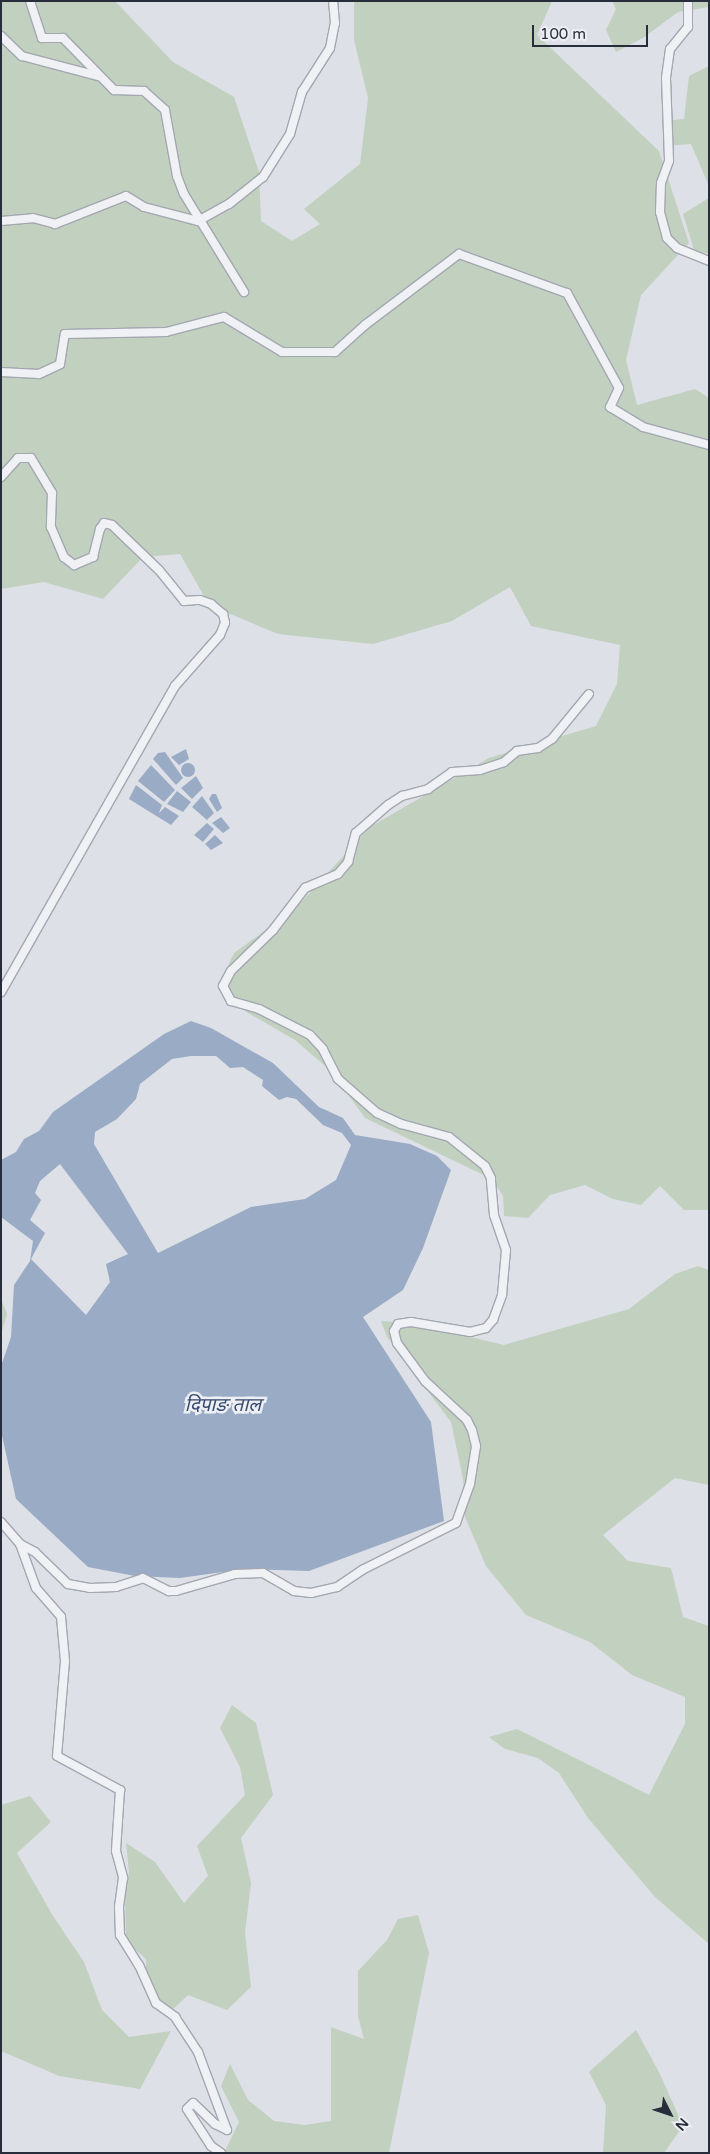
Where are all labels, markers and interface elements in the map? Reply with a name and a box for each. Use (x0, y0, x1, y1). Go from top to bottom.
scale bar (535, 15, 651, 47)
text: 100 m (540, 25, 586, 43)
water label: दिपाङ ताल (185, 1395, 261, 1417)
north arrow (645, 2089, 695, 2139)
text: N (672, 2114, 692, 2134)

